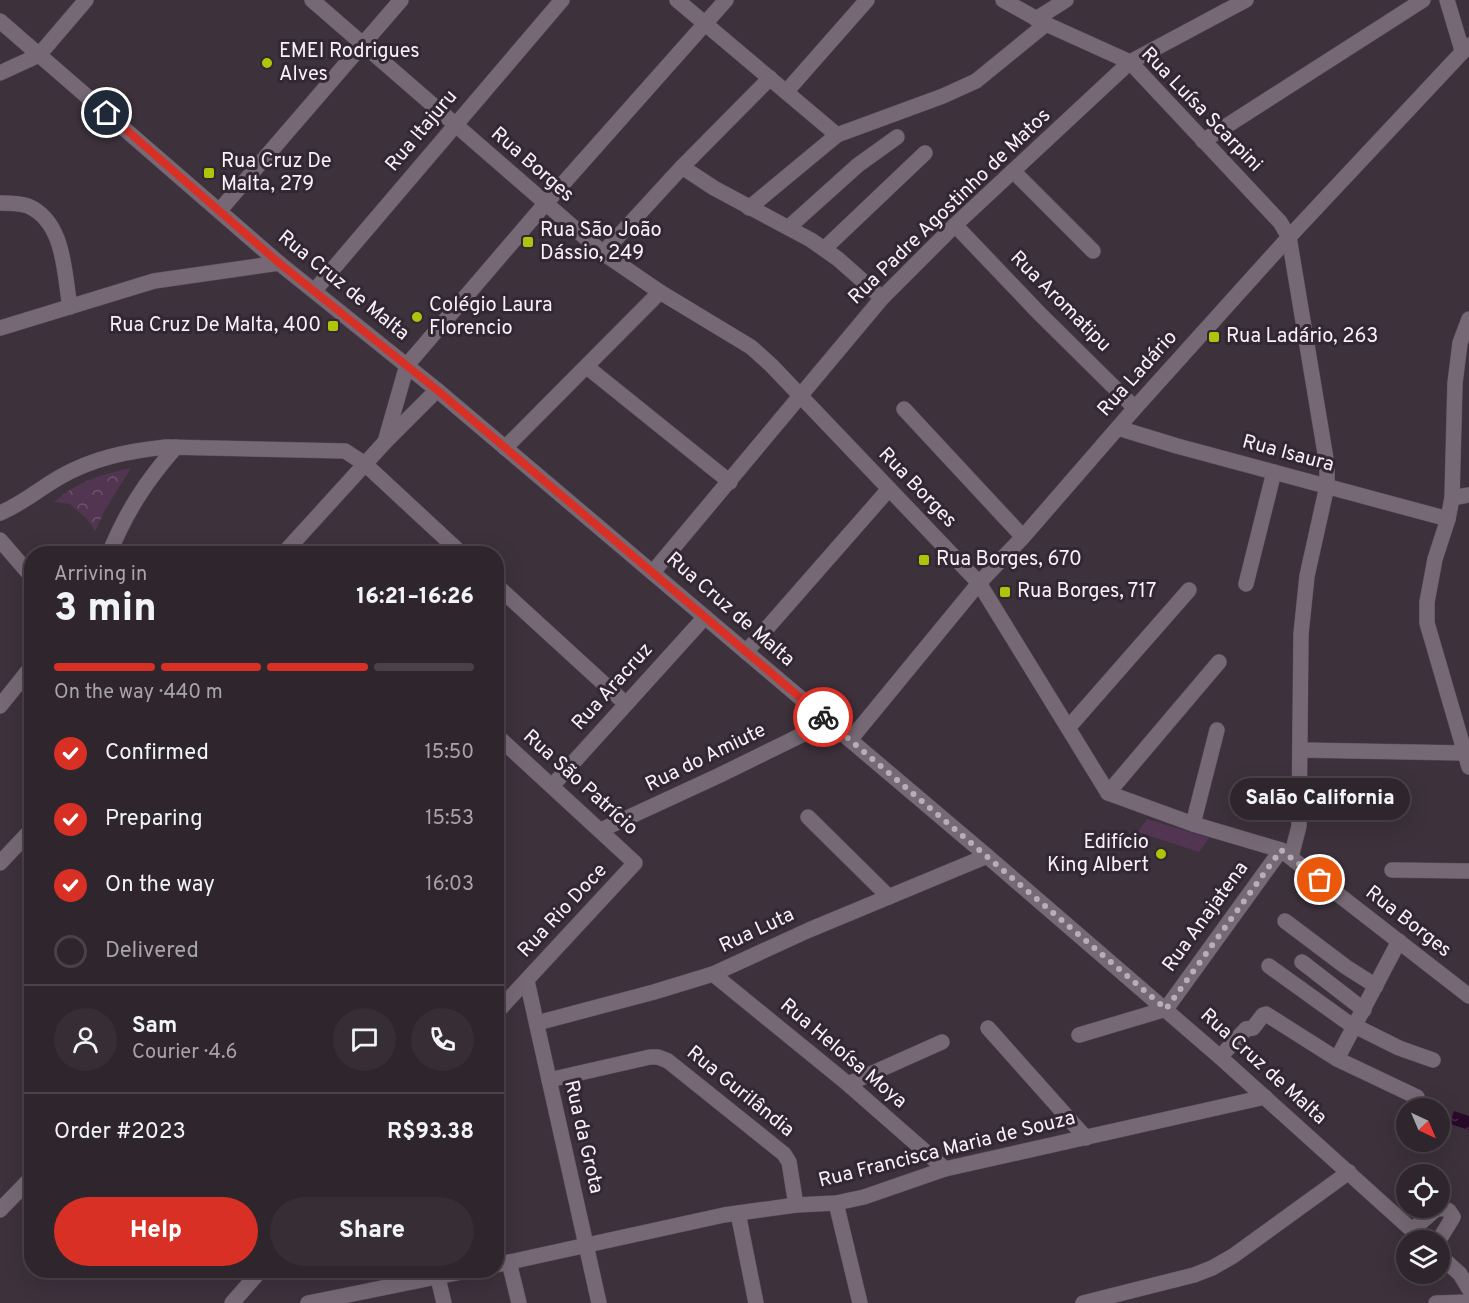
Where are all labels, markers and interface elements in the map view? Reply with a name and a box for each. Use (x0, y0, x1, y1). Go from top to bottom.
place label: EMEI Rodrigues Alves (279, 39, 420, 88)
street label: Rua Luísa Scarpini (1135, 42, 1267, 178)
marker: EMEI Rodrigues Alves (260, 56, 274, 70)
street label: Rua Itajuru (380, 85, 464, 177)
pin (81, 87, 132, 138)
icon: home (90, 96, 123, 129)
street label: Rua Padre Agostinho de Matos (843, 103, 1057, 311)
street label: Rua Borges (485, 122, 579, 208)
place label: Rua Cruz De Malta, 279 (221, 149, 331, 198)
marker: Rua Cruz De Malta, 279 (202, 166, 216, 180)
place label: Rua São João Dássio, 249 (540, 218, 662, 267)
street label: Rua Cruz de Malta (272, 225, 414, 347)
marker: Rua São João Dássio, 249 (521, 235, 535, 249)
street label: Rua Aromatipu (1004, 246, 1116, 358)
place label: Colégio Laura Florencio (429, 293, 552, 342)
marker: Colégio Laura Florencio (410, 310, 424, 324)
place label: Rua Cruz De Malta, 400 (109, 313, 321, 339)
marker: Rua Cruz De Malta, 400 (326, 319, 340, 333)
place label: Rua Ladário, 263 (1226, 324, 1378, 350)
street label: Rua Ladário (1092, 325, 1184, 423)
marker: Rua Ladário, 263 (1207, 330, 1221, 344)
street label: Rua Isaura (1239, 429, 1337, 479)
street label: Rua Borges (872, 442, 962, 534)
street label: Rua Cruz de Malta (660, 547, 800, 673)
place label: Rua Borges, 670 (936, 547, 1082, 573)
marker: Rua Borges, 670 (917, 553, 931, 567)
text: Arriving in (54, 562, 147, 588)
place label: Rua Borges, 717 (1017, 579, 1156, 605)
text: 16:21–16:26 (356, 584, 474, 611)
marker: Rua Borges, 717 (998, 585, 1012, 599)
text: 3 min (54, 586, 157, 635)
street label: Rua Aracruz (567, 638, 659, 736)
text: On the way · 440 m (54, 680, 223, 706)
courier (793, 687, 853, 747)
icon: bike (807, 701, 840, 734)
street label: Rua do Amiute (641, 718, 771, 798)
street label: Rua São Patrício (517, 724, 643, 842)
icon: check (54, 737, 87, 770)
text: Confirmed (105, 740, 209, 767)
text: 15:50 (424, 740, 474, 766)
callout: Salão California (1230, 778, 1410, 820)
text: Salão California (1245, 786, 1395, 812)
icon: check (54, 803, 87, 836)
text: Preparing (105, 806, 203, 833)
text: 15:53 (425, 806, 474, 832)
place label: Edifício King Albert (1047, 830, 1149, 879)
marker: Edifício King Albert (1154, 847, 1168, 861)
pin (1294, 854, 1345, 905)
street label: Rua Anajatena (1157, 857, 1255, 977)
street label: Rua Rio Doce (513, 858, 613, 964)
icon: bag (1303, 863, 1336, 896)
icon: check (54, 869, 87, 902)
text: On the way (105, 872, 215, 899)
text: 16:03 (425, 872, 474, 898)
street label: Rua Borges (1360, 880, 1456, 964)
street label: Rua Luta (715, 902, 799, 960)
text: Delivered (105, 938, 199, 965)
street label: Rua Heloísa Moya (774, 993, 912, 1115)
street label: Rua Cruz de Malta (1194, 1003, 1332, 1131)
button: person (54, 1008, 117, 1071)
button: chat (333, 1008, 396, 1071)
button: phone (411, 1008, 474, 1071)
text: Sam (132, 1013, 177, 1040)
text: Courier · 4.6 (132, 1040, 237, 1066)
street label: Rua Gurilândia (681, 1040, 799, 1144)
street label: Rua da Grota (557, 1078, 609, 1196)
north arrow (1396, 1098, 1450, 1152)
map controls (1396, 1098, 1450, 1284)
street label: Rua Francisca Maria de Souza (816, 1105, 1078, 1195)
text: Order #2023 (54, 1119, 186, 1146)
text: R$93.38 (387, 1119, 474, 1146)
button: locate (1396, 1164, 1450, 1218)
button: Help (54, 1197, 258, 1266)
button: Share (270, 1197, 474, 1266)
button: layers (1396, 1230, 1450, 1284)

